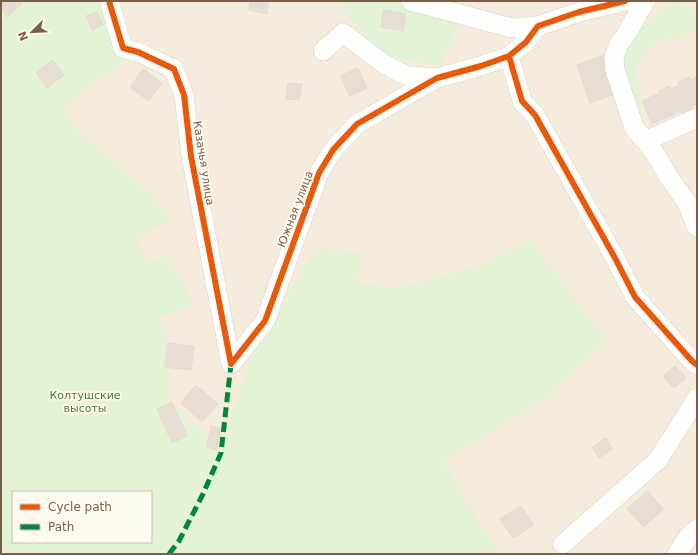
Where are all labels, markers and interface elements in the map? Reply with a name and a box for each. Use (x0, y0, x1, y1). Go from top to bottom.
north arrow (12, 12, 52, 52)
text: N (16, 29, 31, 43)
street label: Казачья улица (190, 120, 217, 206)
street label: Южная улица (275, 169, 316, 249)
park label: Колтушские высоты (49, 389, 121, 415)
legend (12, 491, 152, 543)
text: Cycle path (48, 500, 112, 514)
text: Path (48, 520, 74, 534)

